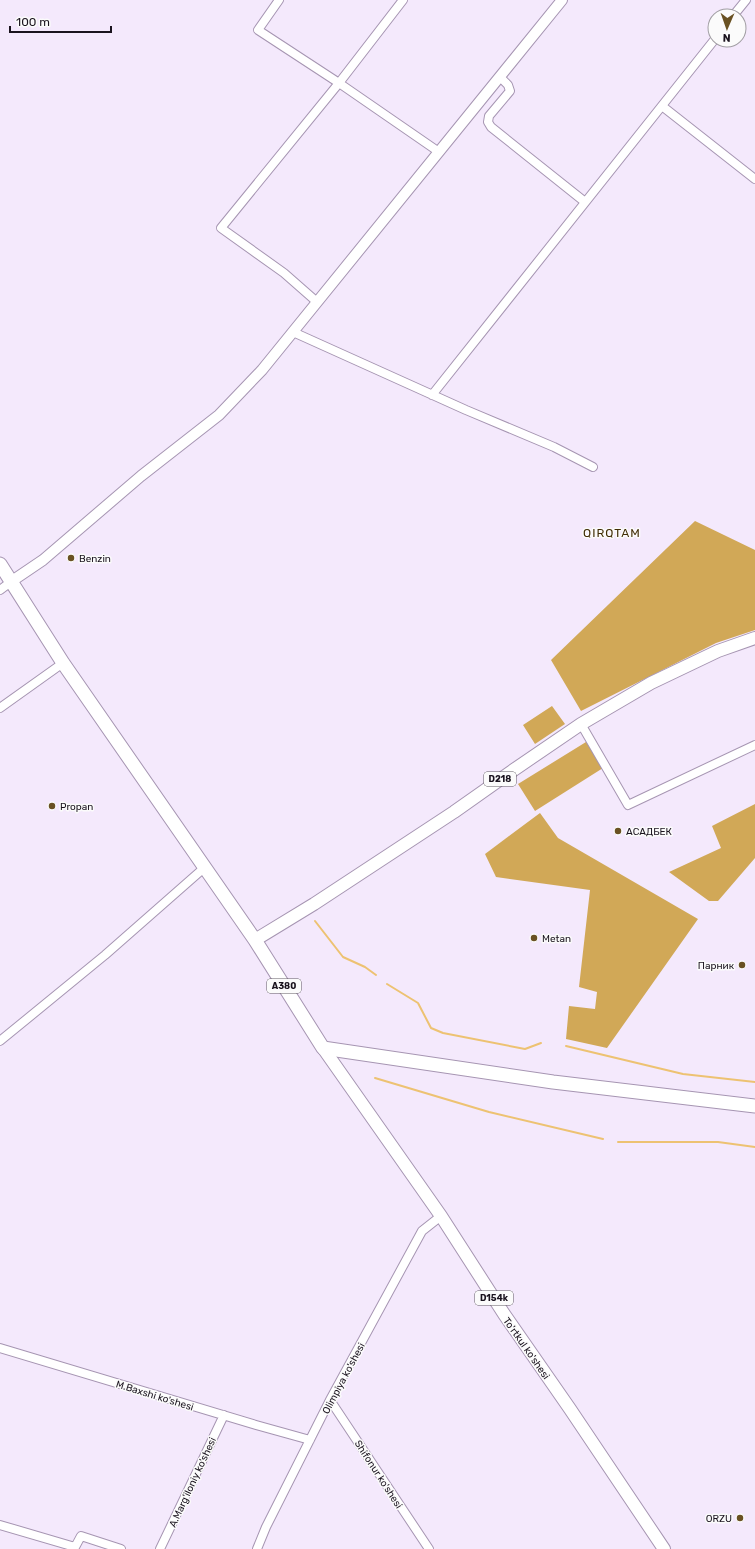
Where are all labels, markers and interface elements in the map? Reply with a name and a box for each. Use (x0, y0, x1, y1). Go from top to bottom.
scale bar (10, 8, 111, 34)
north arrow (707, 8, 747, 48)
text: 100 m (16, 15, 50, 29)
text: N (722, 31, 731, 44)
district label: QIRQTAM (583, 526, 641, 540)
marker: Benzin (66, 553, 76, 563)
place label: Benzin (79, 553, 111, 565)
road number: D218 (484, 772, 516, 786)
marker: Propan (47, 801, 57, 811)
place label: Propan (60, 801, 93, 813)
marker: АСАДБЕК (613, 826, 623, 836)
place label: АСАДБЕК (626, 826, 673, 838)
marker: Metan (529, 933, 539, 943)
place label: Metan (542, 933, 571, 945)
place label: Парник (698, 960, 735, 972)
marker: Парник (737, 960, 747, 970)
road number: A380 (267, 979, 301, 993)
road number: D154k (475, 1291, 513, 1305)
street label: To'rtkul ko'shesi (500, 1315, 552, 1382)
street label: Olimpiya ko'shesi (320, 1341, 368, 1416)
street label: M.Baxshi ko'shesi (114, 1378, 195, 1413)
street label: A.Marg'iloniy ko'shesi (167, 1436, 219, 1529)
street label: Shifonur ko'shesi (352, 1438, 405, 1511)
place label: ORZU (706, 1513, 732, 1525)
marker: ORZU (735, 1513, 745, 1523)

